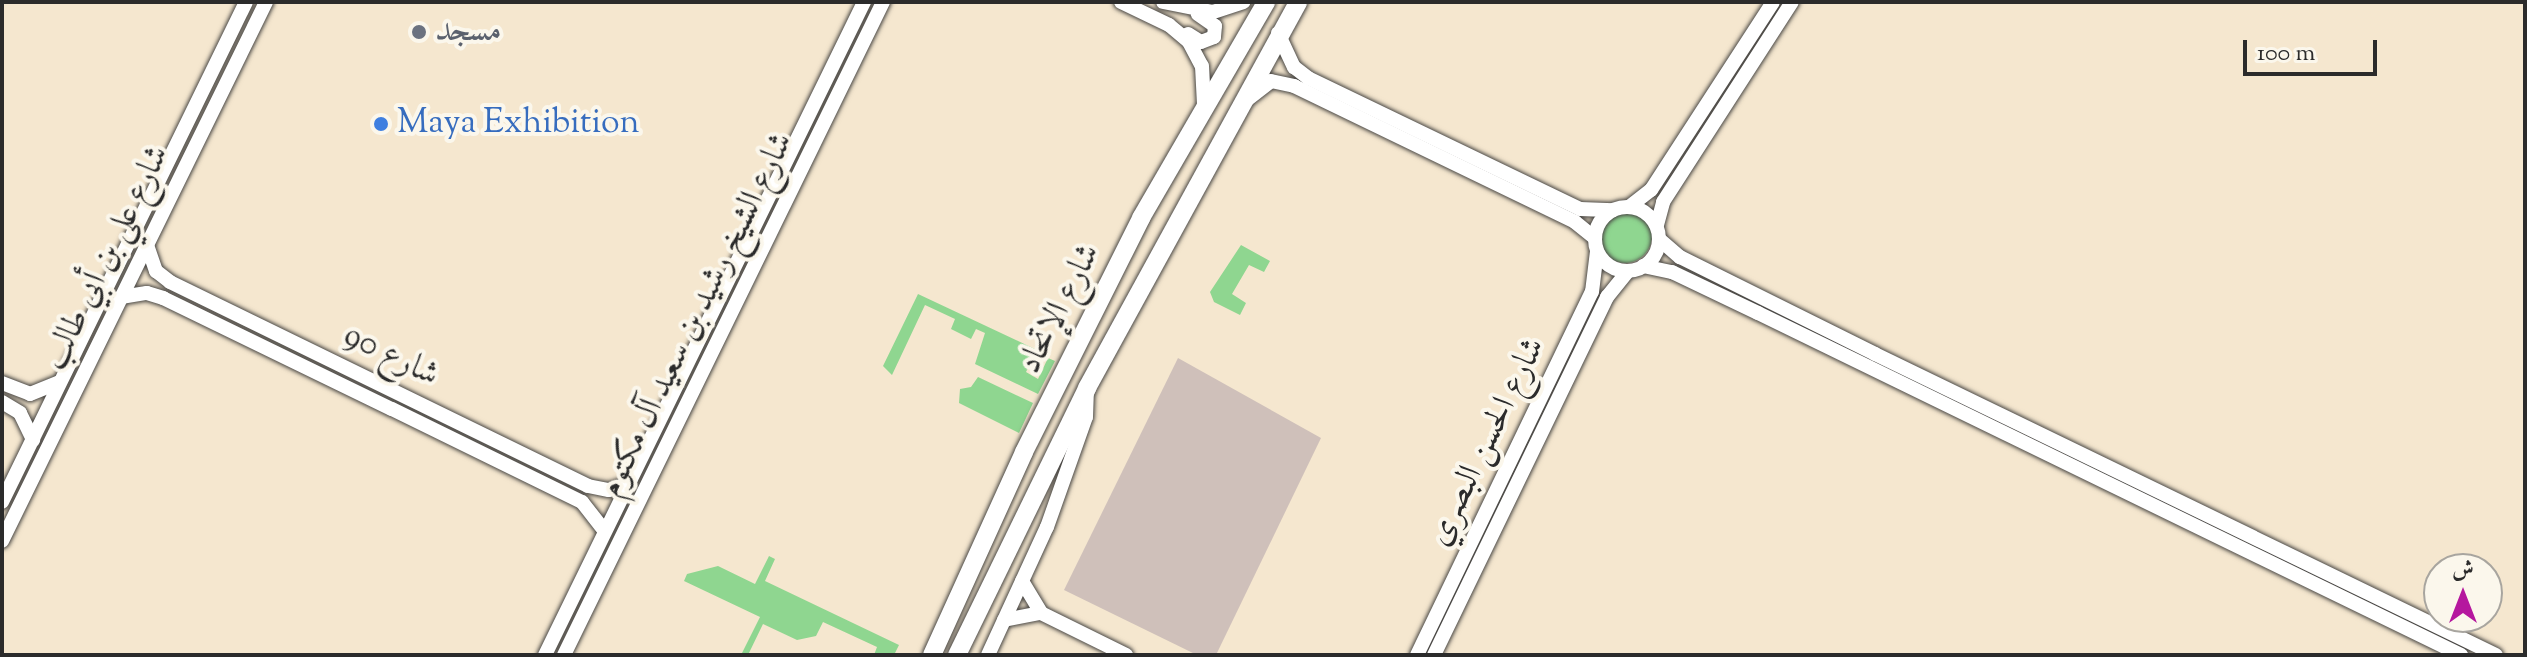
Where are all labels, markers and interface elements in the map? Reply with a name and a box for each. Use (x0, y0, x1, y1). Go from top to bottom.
place label: مسجد (435, 12, 502, 52)
marker: مسجد (410, 23, 428, 41)
scale bar (2247, 24, 2381, 74)
text: 100 m (2257, 37, 2315, 71)
place label: Maya Exhibition (397, 104, 640, 144)
marker: Maya Exhibition (372, 115, 390, 133)
street label: شارع الشيخ رشيد بن سعيد آل مكتوم (591, 126, 803, 504)
street label: شارع علي بن أبي طالب (35, 139, 179, 377)
street label: شارع الإتحاد (1010, 237, 1110, 381)
street label: شارع 90 (337, 316, 445, 396)
street label: شارع الحسن البصري (1419, 331, 1555, 553)
north arrow (2423, 553, 2503, 633)
text: ش (2452, 555, 2474, 587)

